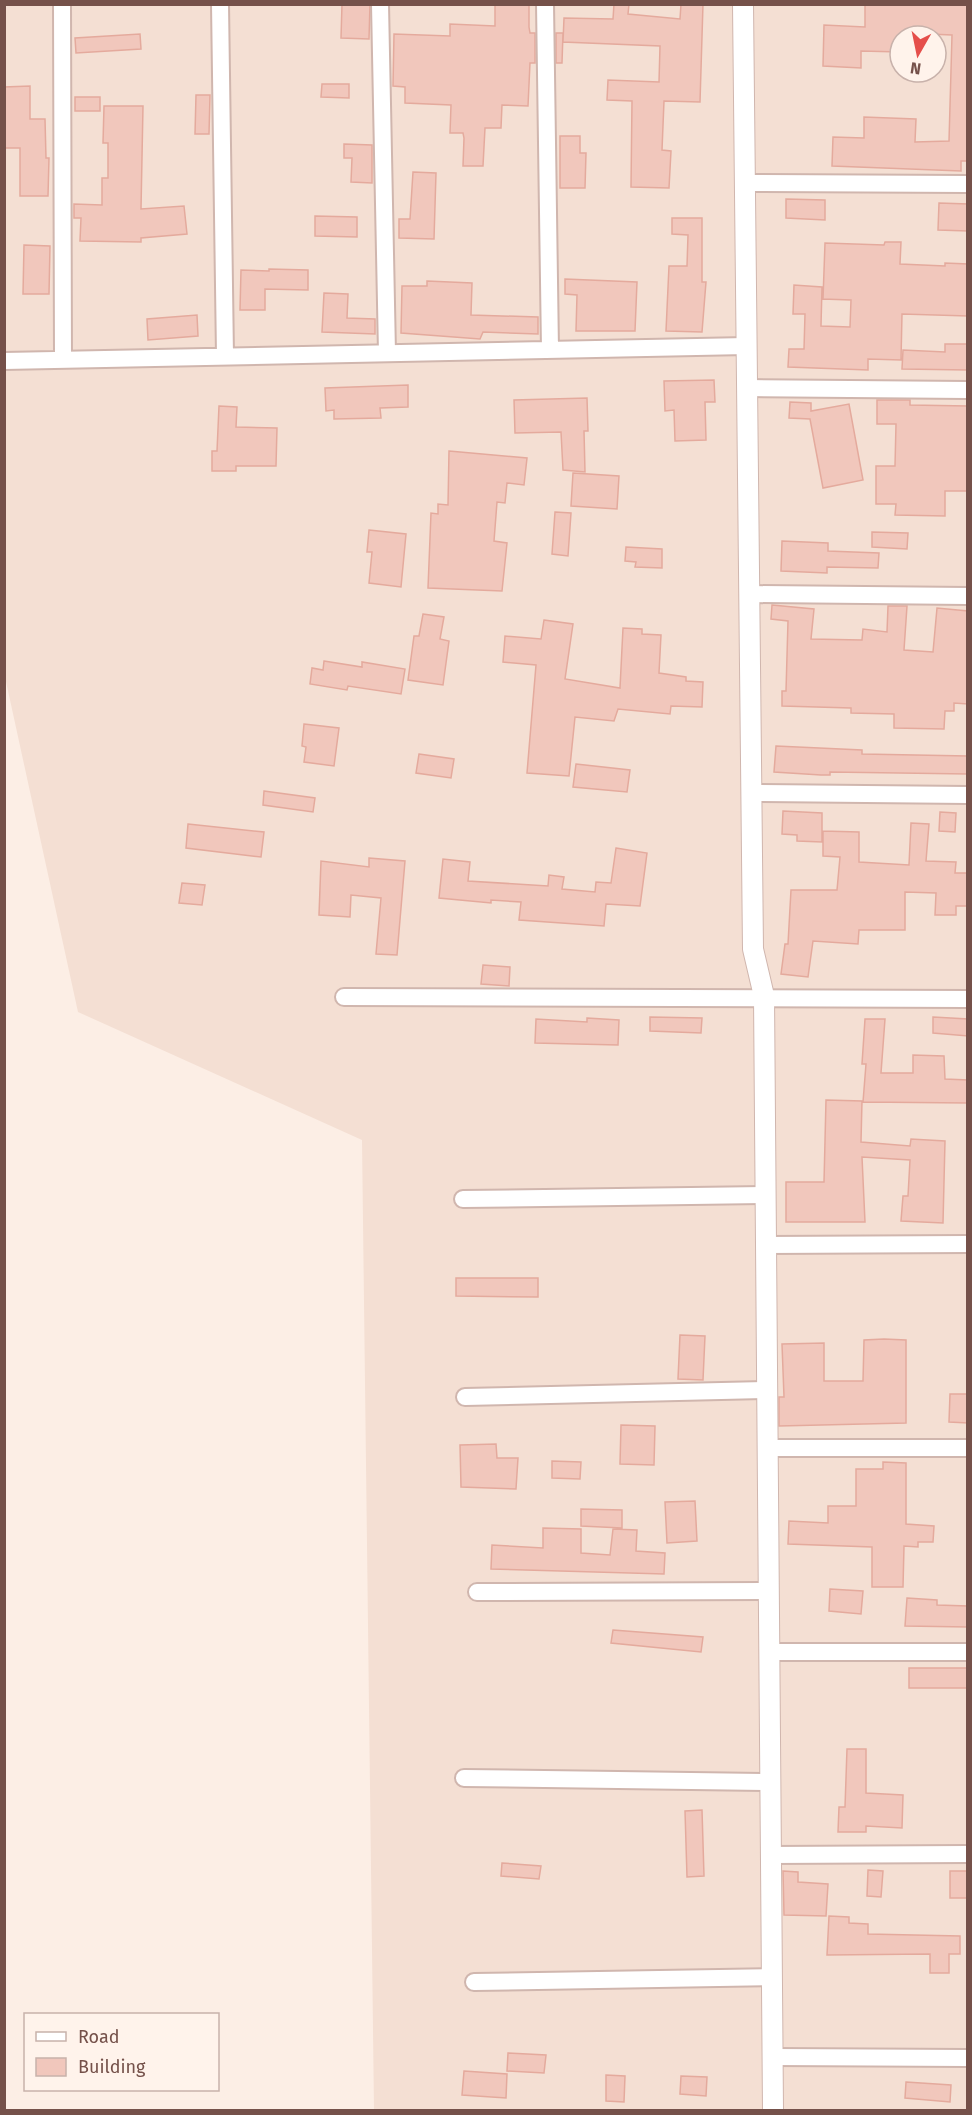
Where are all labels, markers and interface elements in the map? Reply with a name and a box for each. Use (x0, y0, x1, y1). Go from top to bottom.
north arrow (888, 24, 948, 84)
text: N (909, 58, 922, 79)
legend (24, 2013, 219, 2091)
text: Road (78, 2026, 120, 2048)
text: Building (78, 2056, 146, 2078)

